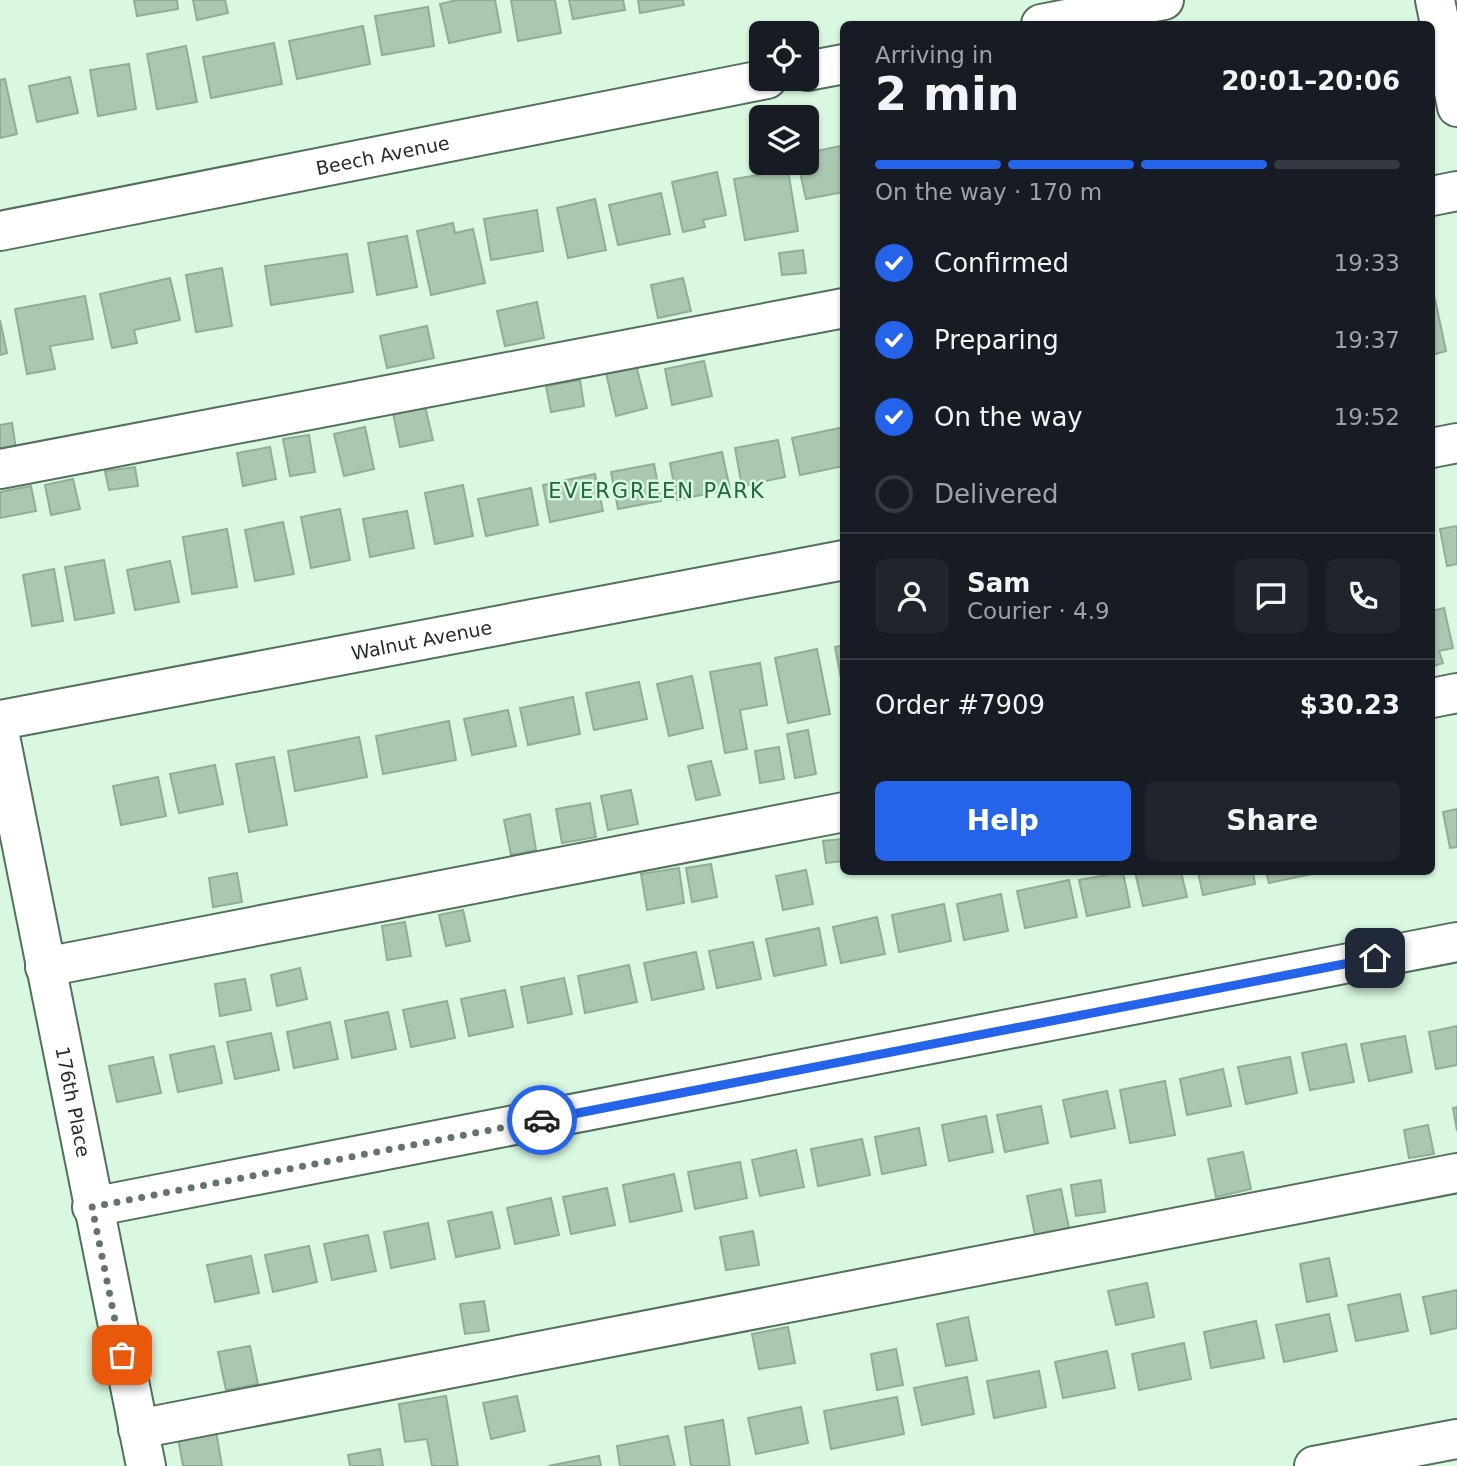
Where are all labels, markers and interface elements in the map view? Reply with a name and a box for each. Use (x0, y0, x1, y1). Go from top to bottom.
map controls (749, 21, 819, 175)
button: locate (749, 21, 819, 91)
text: Arriving in (875, 42, 993, 68)
text: 20:01–20:06 (1221, 66, 1400, 96)
text: 2 min (875, 67, 1019, 121)
button: layers (749, 105, 819, 175)
street label: Beech Avenue (314, 131, 451, 179)
text: On the way · 170 m (875, 179, 1102, 205)
icon: check (875, 244, 913, 282)
text: Confirmed (934, 248, 1069, 278)
text: 19:33 (1334, 250, 1400, 276)
icon: check (875, 321, 913, 359)
text: Preparing (934, 325, 1059, 355)
text: 19:37 (1334, 327, 1400, 353)
icon: check (875, 398, 913, 436)
text: On the way (934, 402, 1083, 432)
text: 19:52 (1334, 404, 1400, 430)
district label: EVERGREEN PARK (548, 479, 766, 503)
text: Delivered (934, 479, 1058, 509)
button: person (875, 559, 949, 633)
button: chat (1234, 559, 1308, 633)
button: phone (1326, 559, 1400, 633)
text: Sam (967, 568, 1030, 598)
text: Courier · 4.9 (967, 598, 1110, 624)
street label: Walnut Avenue (349, 616, 494, 664)
text: Order #7909 (875, 690, 1045, 720)
text: $30.23 (1300, 690, 1400, 720)
button: Help (875, 781, 1131, 861)
button: Share (1145, 781, 1400, 861)
pin (1345, 928, 1405, 988)
icon: home (1356, 939, 1394, 977)
street label: 176th Place (51, 1044, 95, 1159)
courier (507, 1085, 577, 1155)
icon: car (523, 1101, 561, 1139)
pin (92, 1325, 152, 1385)
icon: bag (103, 1336, 141, 1374)

